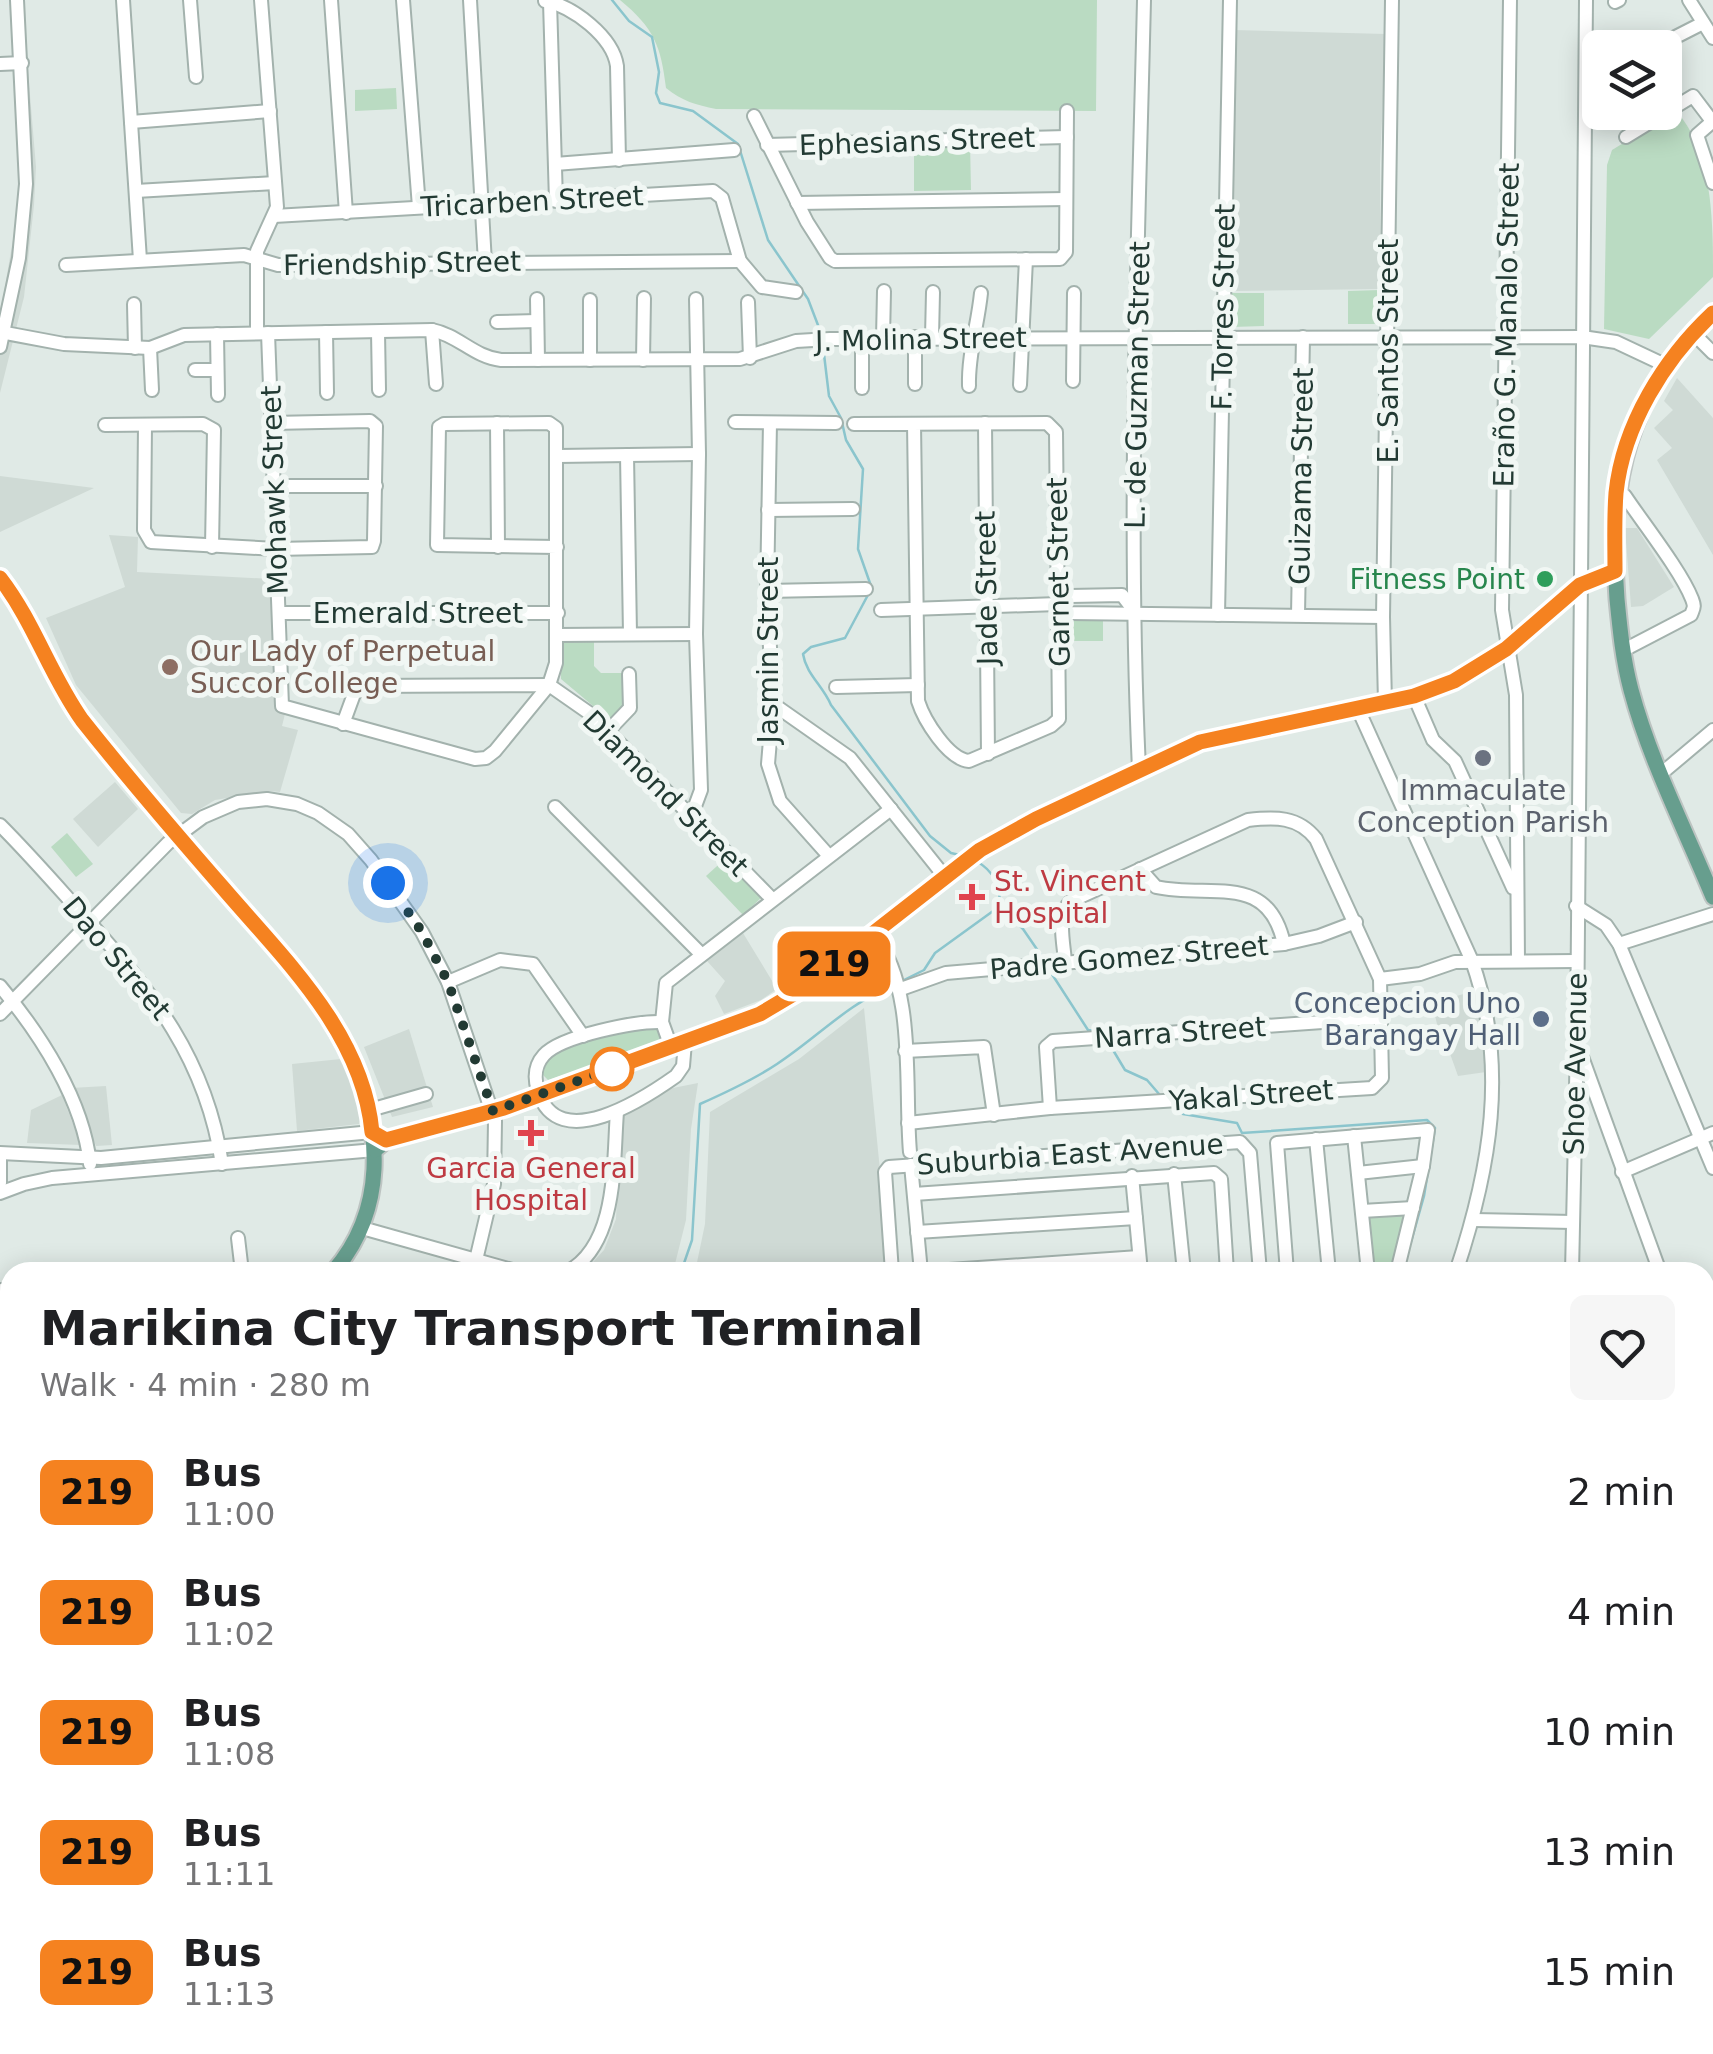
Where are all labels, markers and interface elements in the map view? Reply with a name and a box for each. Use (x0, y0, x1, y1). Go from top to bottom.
map controls (1582, 30, 1682, 130)
button: layers (1582, 30, 1682, 130)
street label: Ephesians Street (798, 121, 1036, 162)
street label: Eraño G. Manalo Street (1487, 162, 1526, 488)
street label: Tricarben Street (419, 179, 644, 224)
street label: F. Torres Street (1205, 203, 1242, 411)
street label: E. Santos Street (1372, 239, 1405, 463)
street label: L. de Guzman Street (1118, 241, 1157, 529)
street label: Friendship Street (283, 245, 521, 282)
street label: J. Molina Street (813, 321, 1027, 358)
street label: Guizama Street (1283, 367, 1320, 585)
street label: Mohawk Street (254, 385, 295, 595)
street label: Garnet Street (1040, 477, 1077, 667)
street label: Jade Street (969, 511, 1004, 667)
street label: Jasmin Street (752, 557, 785, 745)
place label: Fitness Point (1350, 563, 1525, 596)
marker: Fitness Point (1534, 568, 1556, 590)
street label: Emerald Street (313, 597, 523, 630)
place label: Our Lady of Perpetual Succor College (190, 635, 495, 700)
marker: Our Lady of Perpetual Succor College (159, 656, 181, 678)
street label: Diamond Street (576, 704, 755, 883)
marker: Immaculate Conception Parish (1472, 747, 1494, 769)
place label: Immaculate Conception Parish (1357, 774, 1609, 839)
your location (363, 858, 413, 908)
place label: St. Vincent Hospital (994, 865, 1146, 930)
marker: St. Vincent Hospital (959, 884, 985, 910)
street label: Dao Street (56, 890, 177, 1026)
street label: Padre Gomez Street (988, 929, 1270, 986)
line badge: 219 (776, 932, 892, 996)
text: 219 (797, 944, 871, 984)
street label: Shoe Avenue (1557, 972, 1594, 1156)
place label: Concepcion Uno Barangay Hall (1294, 987, 1521, 1052)
marker: Concepcion Uno Barangay Hall (1530, 1008, 1552, 1030)
street label: Narra Street (1093, 1010, 1267, 1055)
unlabelled marker (591, 1048, 633, 1090)
street label: Yakal Street (1167, 1073, 1335, 1118)
marker: Garcia General Hospital (518, 1120, 544, 1146)
street label: Suburbia East Avenue (916, 1127, 1225, 1182)
place label: Garcia General Hospital (426, 1152, 636, 1217)
button: heart (1570, 1295, 1675, 1400)
text: Marikina City Transport Terminal (40, 1300, 924, 1356)
text: Walk · 4 min · 280 m (40, 1366, 371, 1404)
text: Bus (183, 1451, 262, 1495)
text: 2 min (1567, 1470, 1675, 1514)
text: 219 (60, 1472, 133, 1512)
text: 11:00 (183, 1495, 275, 1533)
text: Bus (183, 1571, 262, 1615)
text: 4 min (1567, 1590, 1675, 1634)
text: 219 (60, 1592, 133, 1632)
text: 11:02 (183, 1615, 275, 1653)
text: Bus (183, 1691, 262, 1735)
text: 10 min (1543, 1710, 1675, 1754)
text: 219 (60, 1712, 133, 1752)
text: 11:08 (183, 1735, 275, 1773)
text: Bus (183, 1811, 262, 1855)
text: 13 min (1543, 1830, 1675, 1874)
text: 219 (60, 1832, 133, 1872)
text: 11:11 (183, 1855, 275, 1893)
text: Bus (183, 1931, 262, 1975)
text: 15 min (1543, 1950, 1675, 1994)
text: 219 (60, 1952, 133, 1992)
text: 11:13 (183, 1975, 275, 2013)

